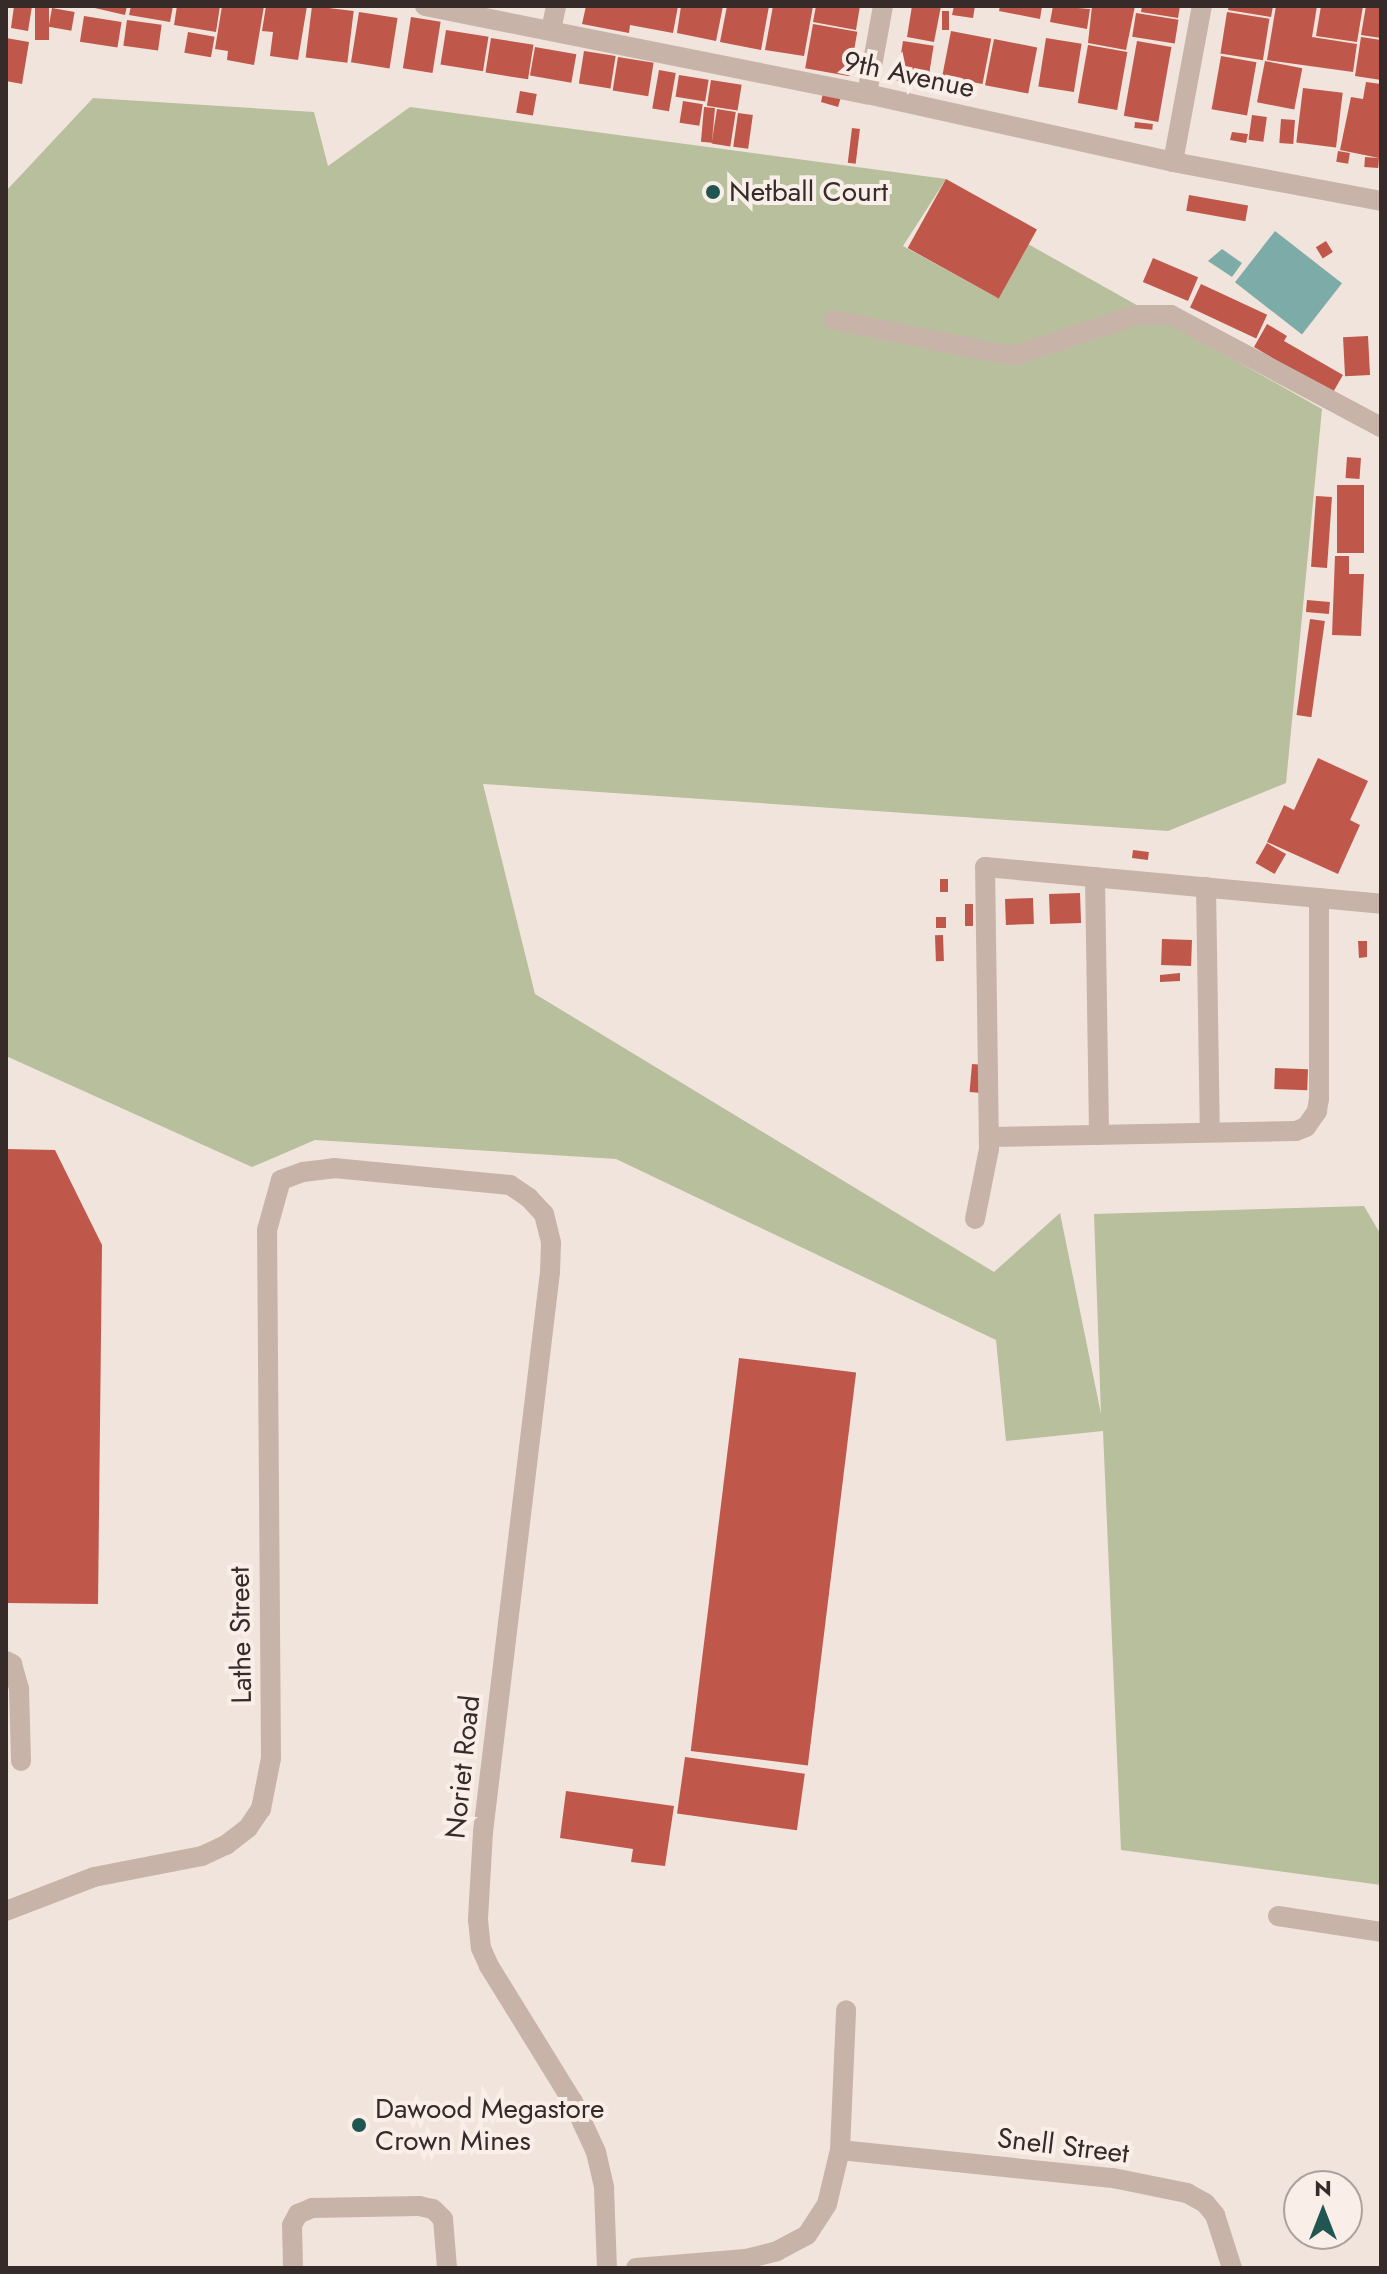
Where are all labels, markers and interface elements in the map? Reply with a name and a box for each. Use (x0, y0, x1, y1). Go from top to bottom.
street label: 9th Avenue (840, 45, 978, 105)
place label: Netball Court (729, 175, 888, 209)
marker: Netball Court (704, 183, 722, 201)
street label: Lathe Street (223, 1566, 259, 1704)
street label: Noriet Road (439, 1694, 487, 1840)
place label: Dawood Megastore Crown Mines (375, 2092, 604, 2158)
marker: Dawood Megastore Crown Mines (350, 2116, 368, 2134)
street label: Snell Street (995, 2121, 1131, 2171)
north arrow (1283, 2170, 1363, 2250)
text: N (1314, 2172, 1332, 2204)

